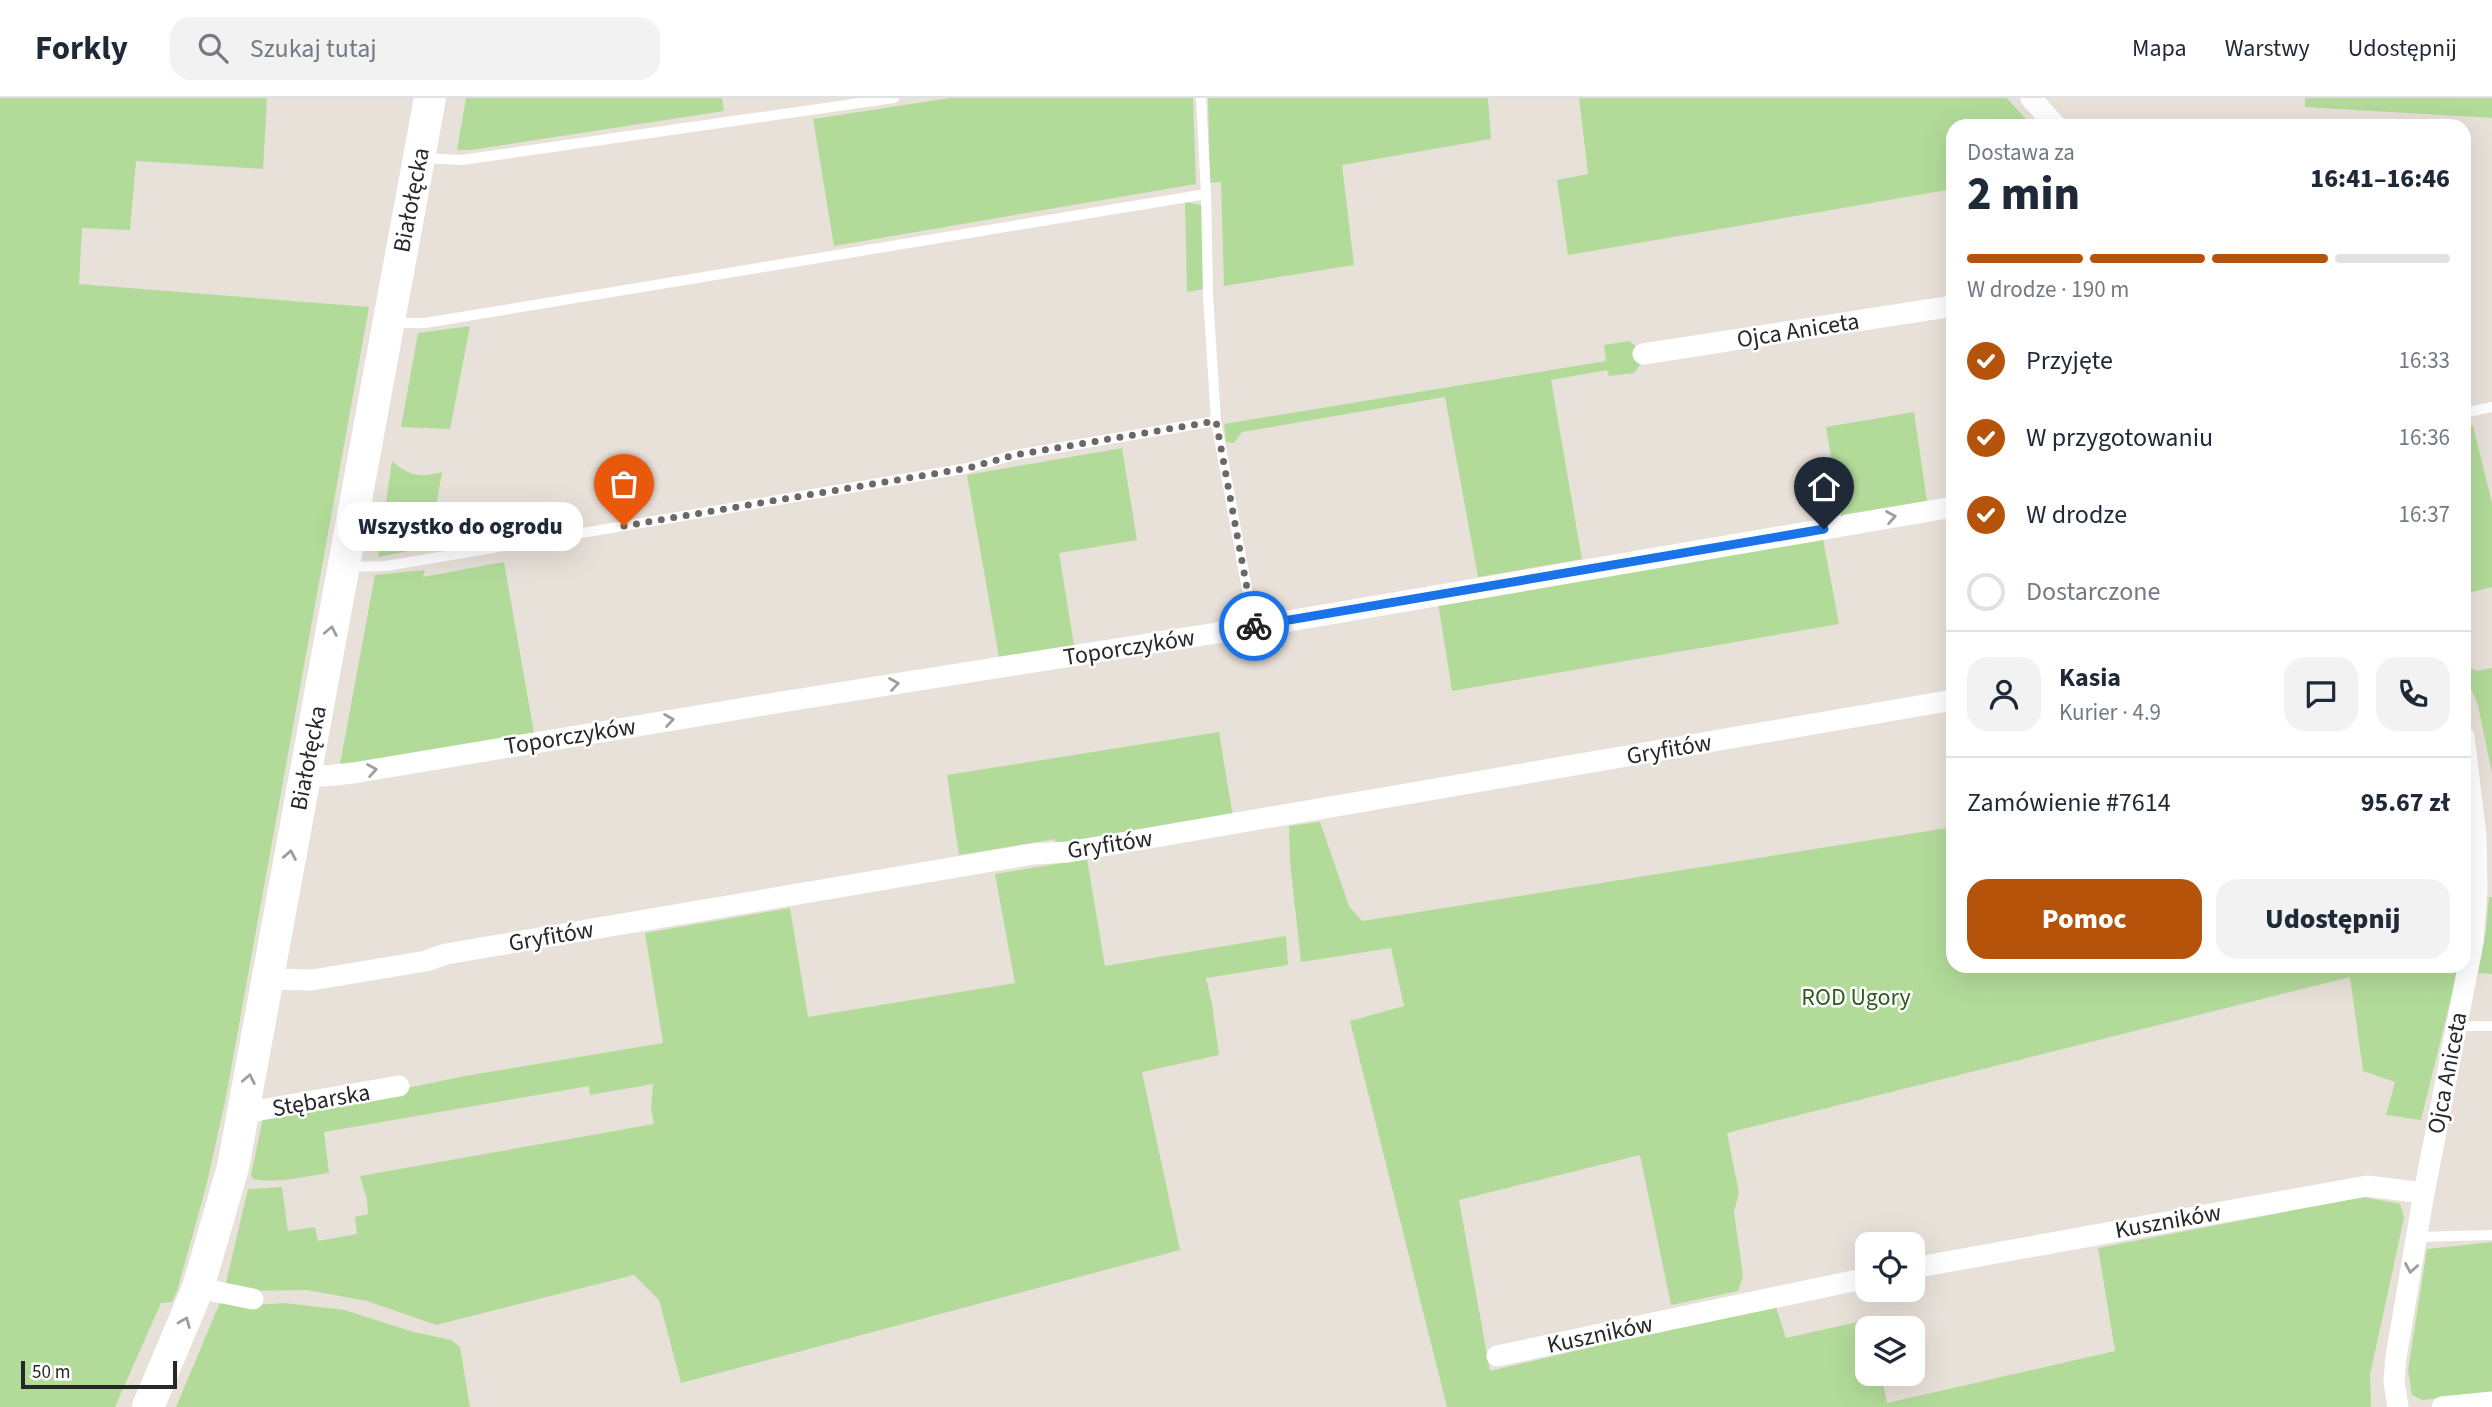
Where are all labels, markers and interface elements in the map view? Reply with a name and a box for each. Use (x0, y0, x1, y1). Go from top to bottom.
search box (170, 17, 660, 80)
text: Forkly (35, 25, 128, 72)
icon: search (194, 29, 232, 67)
text: Szukaj tutaj (250, 30, 377, 67)
text: Mapa (2132, 31, 2187, 66)
text: Warstwy (2225, 31, 2310, 66)
text: Udostępnij (2348, 31, 2457, 66)
text: Dostawa za (1967, 136, 2075, 169)
street label: Białołęcka (384, 145, 439, 255)
text: 16:41–16:46 (2310, 160, 2450, 197)
text: 2 min (1967, 162, 2080, 227)
text: W drodze · 190 m (1967, 273, 2129, 306)
street label: Ojca Aniceta (1734, 304, 1862, 357)
icon: check (1967, 342, 2005, 380)
text: Przyjęte (2026, 342, 2113, 379)
text: 16:33 (2399, 344, 2450, 377)
icon: check (1967, 419, 2005, 457)
text: W przygotowaniu (2026, 419, 2213, 456)
text: 16:36 (2399, 421, 2450, 454)
pin (594, 454, 654, 526)
pin (1794, 457, 1854, 529)
icon: bag (605, 465, 643, 503)
icon: home (1805, 468, 1843, 506)
icon: check (1967, 496, 2005, 534)
text: W drodze (2026, 496, 2127, 533)
text: 16:37 (2399, 498, 2450, 531)
callout: Wszystko do ogrodu (337, 502, 582, 550)
text: Wszystko do ogrodu (358, 510, 563, 543)
one-way arrow (1885, 510, 1897, 525)
text: Dostarczone (2026, 573, 2160, 610)
courier (1219, 591, 1289, 661)
icon: bike (1235, 607, 1273, 645)
street label: Toporczyków (1061, 620, 1197, 675)
one-way arrow (323, 625, 338, 637)
button: person (1967, 657, 2041, 731)
button: chat (2284, 657, 2358, 731)
button: phone (2376, 657, 2450, 731)
text: Kasia (2059, 659, 2121, 696)
one-way arrow (888, 677, 900, 692)
text: Kurier · 4.9 (2059, 696, 2161, 729)
street label: Białołęcka (281, 703, 336, 813)
street label: Toporczyków (502, 709, 638, 764)
one-way arrow (663, 713, 675, 728)
street label: Gryfitów (1624, 725, 1714, 774)
one-way arrow (366, 763, 378, 778)
text: Zamówienie #7614 (1967, 784, 2171, 821)
text: 95.67 zł (2361, 784, 2450, 821)
street label: Gryfitów (1065, 820, 1155, 868)
one-way arrow (282, 849, 297, 861)
button: Pomoc (1967, 879, 2202, 959)
button: Udostępnij (2216, 879, 2450, 959)
street label: Gryfitów (506, 912, 596, 961)
park label: ROD Ugory (1801, 980, 1911, 1015)
street label: Ojca Aniceta (2419, 1009, 2476, 1137)
one-way arrow (241, 1073, 256, 1085)
street label: Stębarska (269, 1075, 373, 1126)
street label: Kuszników (2112, 1195, 2224, 1248)
map controls (1855, 1232, 1925, 1386)
button: locate (1855, 1232, 1925, 1302)
one-way arrow (2404, 1262, 2419, 1274)
street label: Kuszników (1544, 1306, 1656, 1363)
one-way arrow (177, 1316, 191, 1328)
button: layers (1855, 1316, 1925, 1386)
scale bar (21, 1358, 177, 1390)
text: 50 m (32, 1359, 70, 1386)

